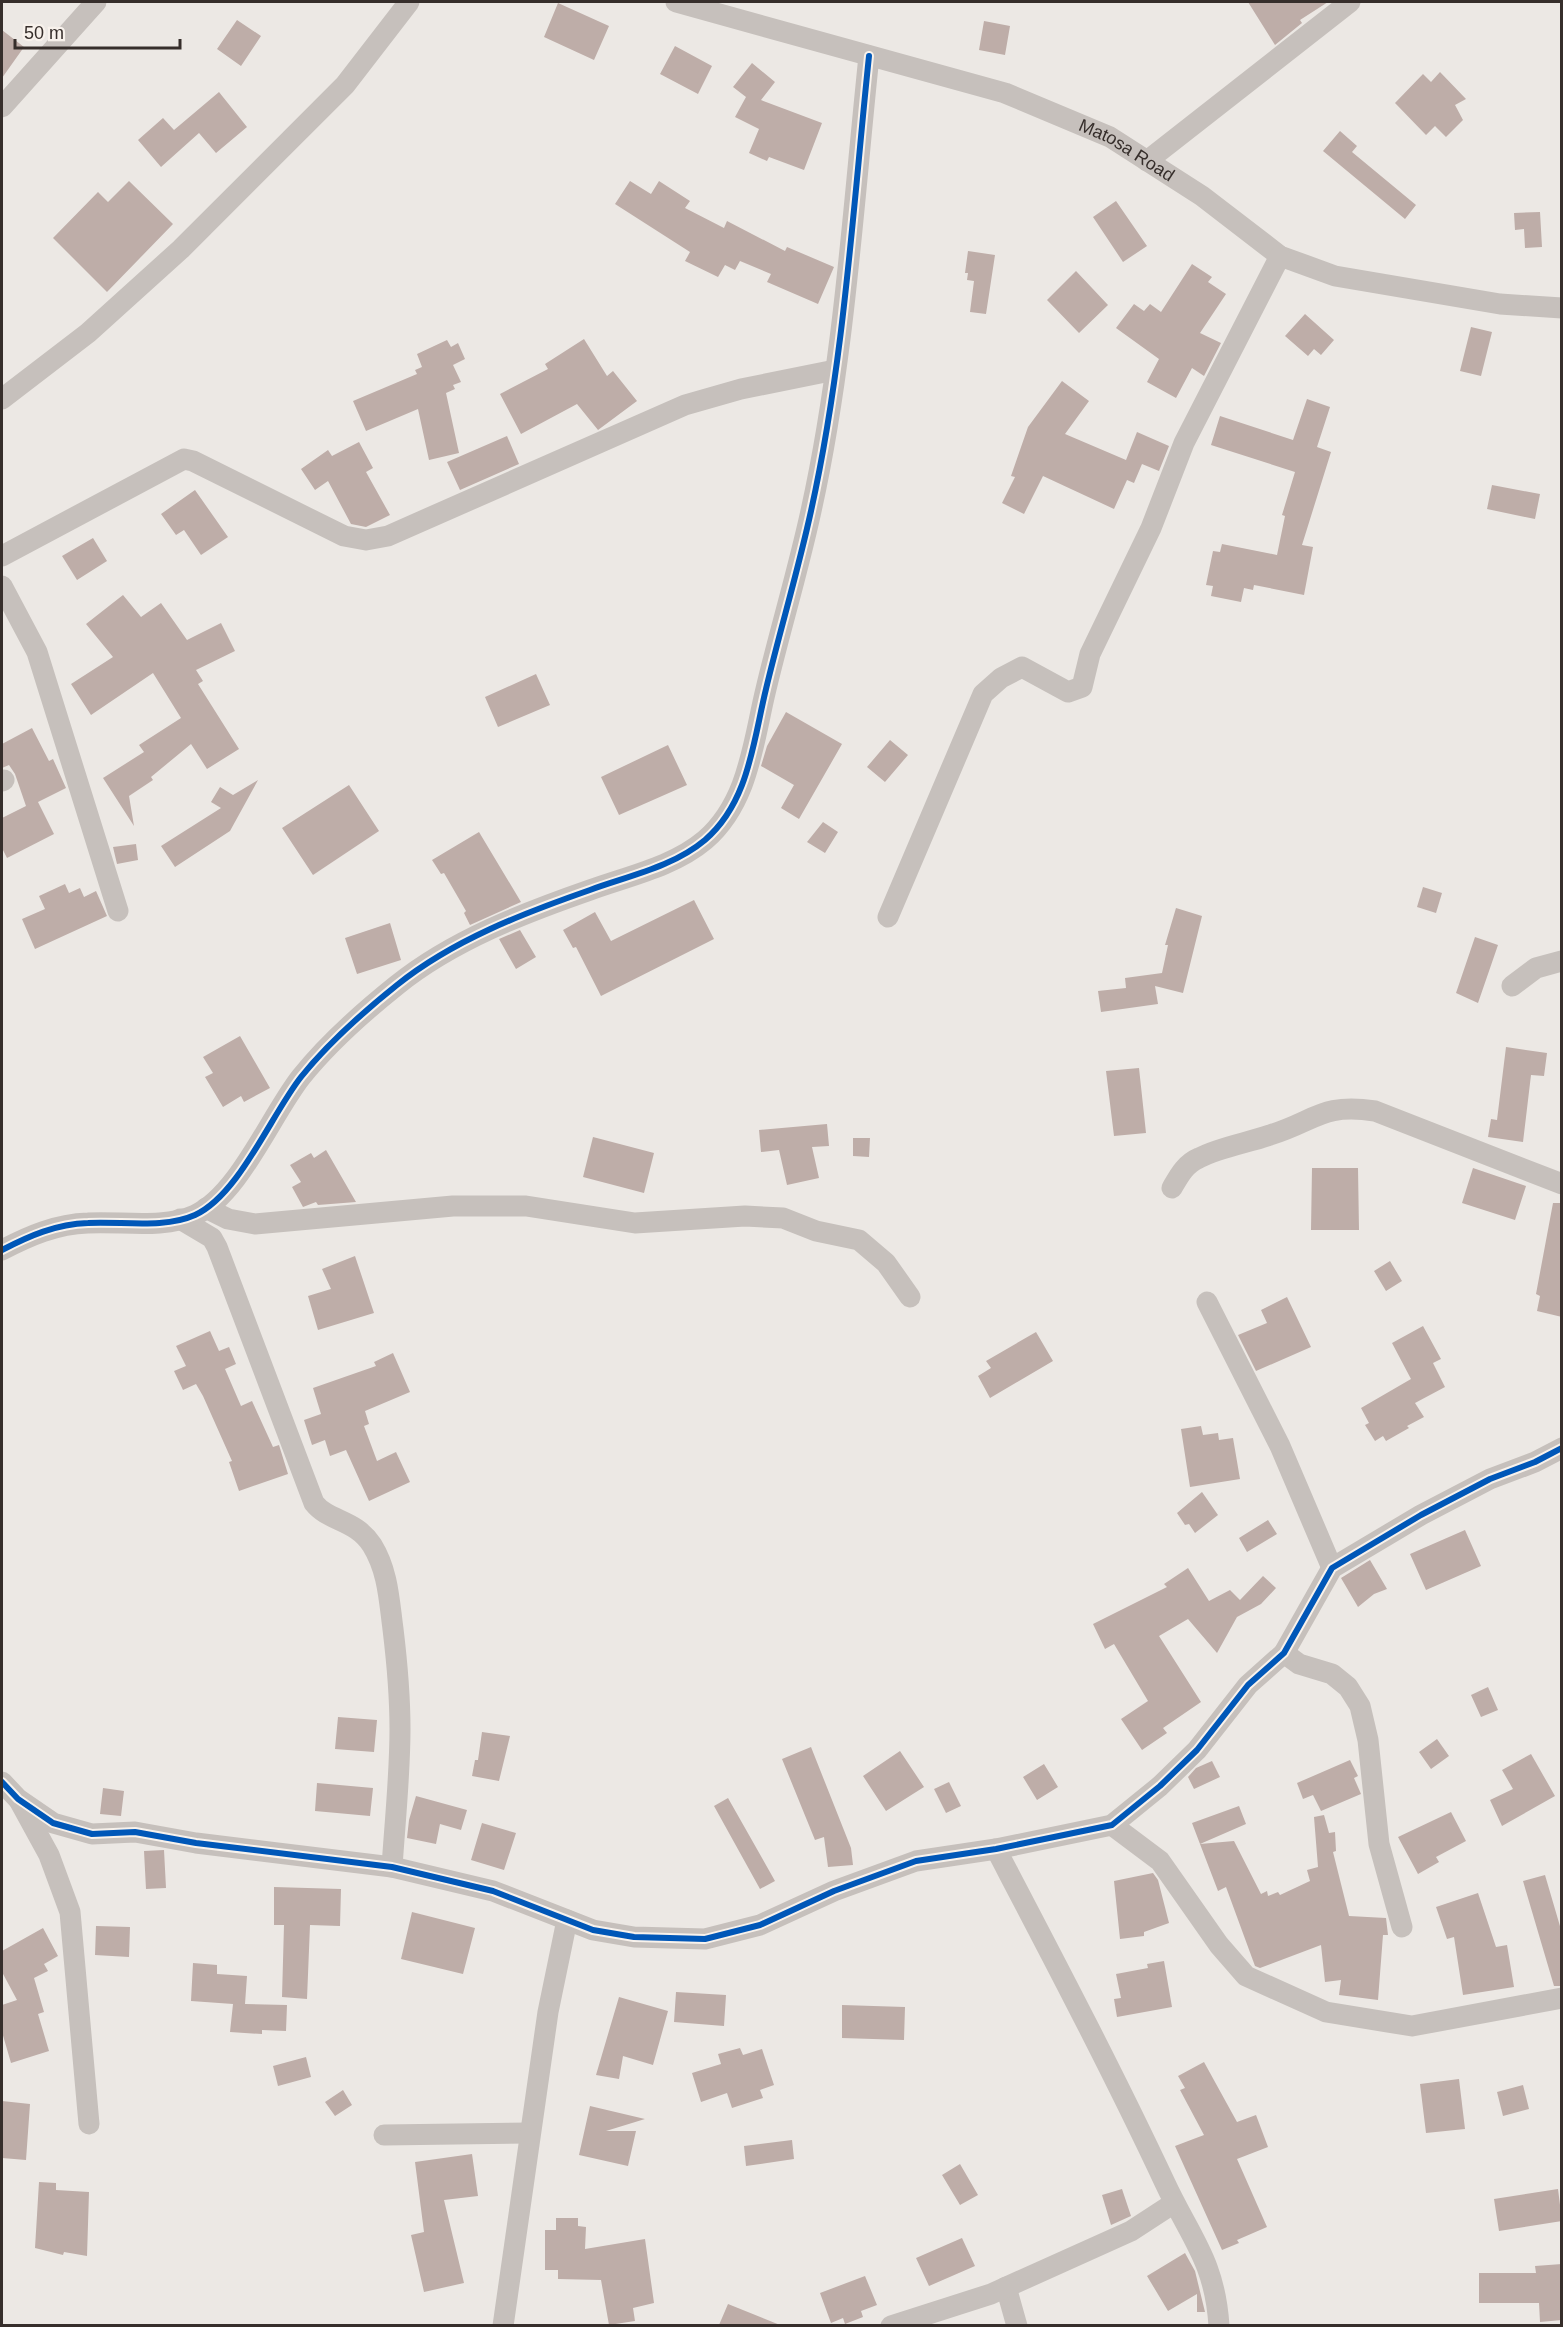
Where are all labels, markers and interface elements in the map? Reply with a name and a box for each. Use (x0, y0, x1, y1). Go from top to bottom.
scale bar (15, 12, 180, 50)
text: 50 m (24, 23, 64, 43)
street label: Matosa Road (1076, 115, 1178, 186)

